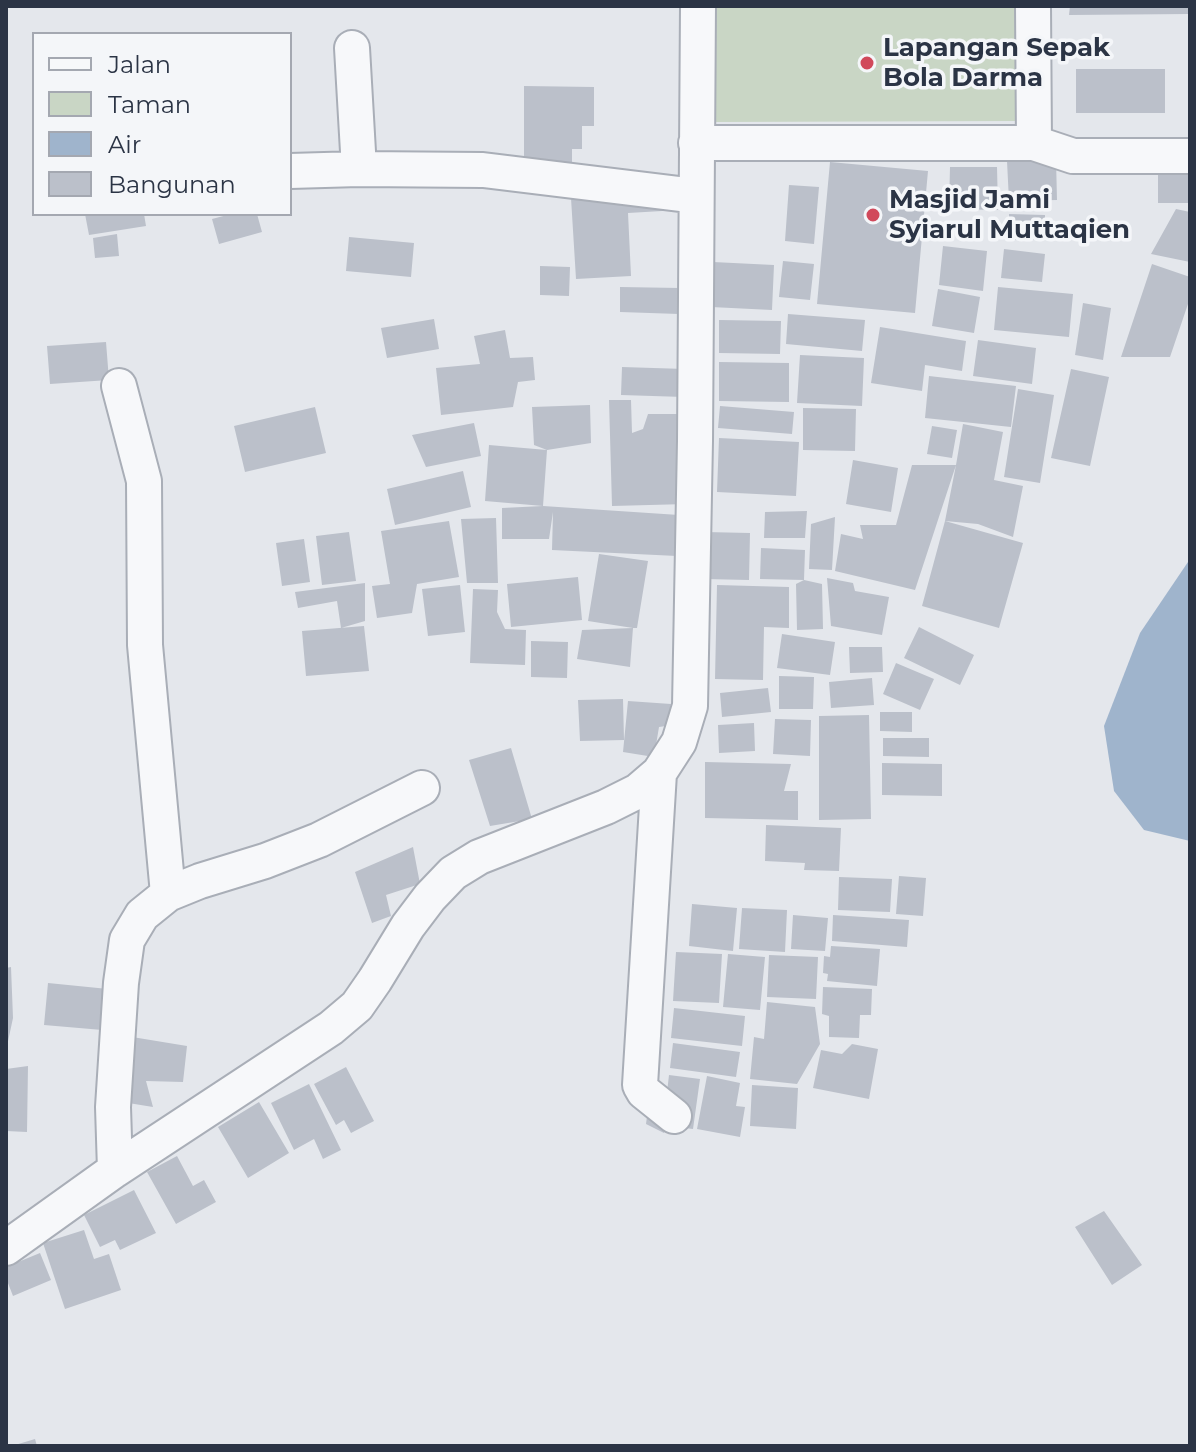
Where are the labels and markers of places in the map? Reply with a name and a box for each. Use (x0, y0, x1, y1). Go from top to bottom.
place label: Lapangan Sepak Bola Darma (883, 32, 1110, 94)
marker: Lapangan Sepak Bola Darma (858, 54, 876, 72)
place label: Masjid Jami Syiarul Muttaqien (889, 184, 1130, 246)
marker: Masjid Jami Syiarul Muttaqien (864, 206, 882, 224)

